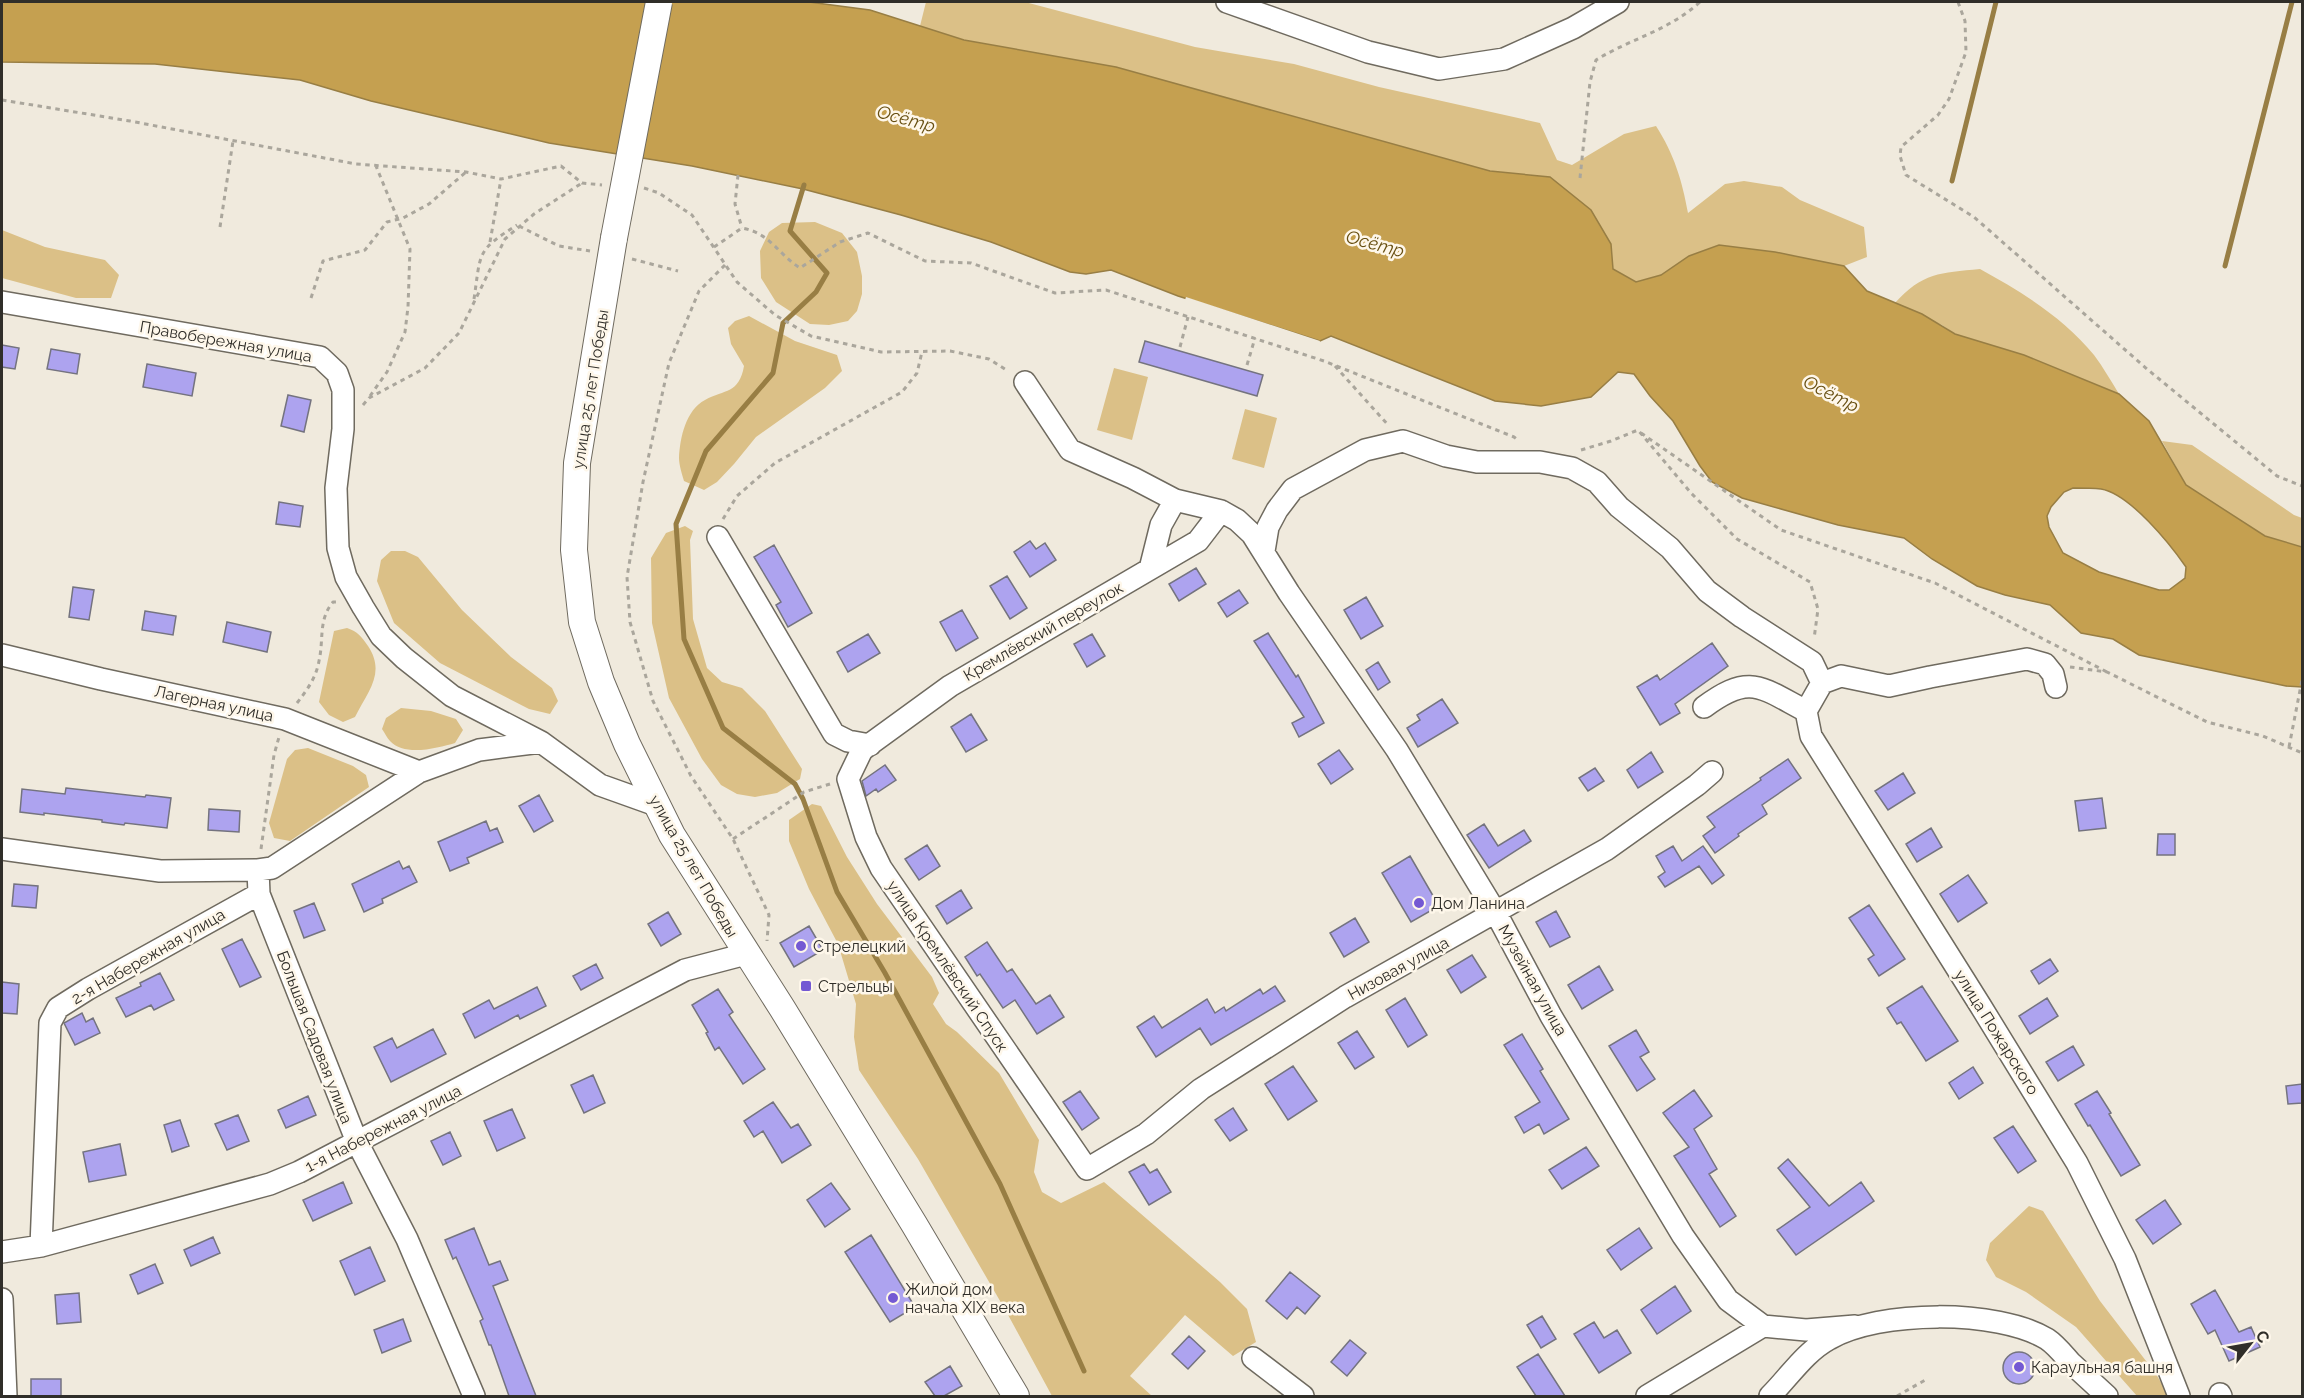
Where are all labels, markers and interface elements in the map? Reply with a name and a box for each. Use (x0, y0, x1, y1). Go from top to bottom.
water label: Осётр (875, 101, 938, 136)
water label: Осётр (1344, 226, 1407, 261)
street label: улица 25 лет Победы (569, 308, 612, 470)
street label: Правобережная улица (138, 317, 313, 366)
water label: Осётр (1800, 371, 1863, 416)
street label: Кремлёвский переулок (960, 578, 1126, 685)
street label: Лагерная улица (153, 682, 275, 725)
street label: улица 25 лет Победы (645, 792, 742, 941)
street label: улица Кремлёвский Спуск (883, 877, 1012, 1056)
place label: Дом Ланина (1431, 894, 1525, 913)
marker: Дом Ланина (1412, 896, 1426, 910)
street label: 2-я Набережная улица (68, 905, 228, 1008)
street label: Музейная улица (1494, 921, 1571, 1039)
street label: Низовая улица (1344, 933, 1452, 1004)
place label: Стрелецкий (813, 937, 906, 956)
marker: Стрелецкий (794, 939, 808, 953)
street label: Большая Садовая улица (273, 948, 356, 1126)
street label: улица Пожарского (1950, 966, 2043, 1098)
place label: Стрельцы (818, 977, 893, 996)
marker: Стрельцы (799, 979, 813, 993)
street label: 1-я Набережная улица (302, 1081, 464, 1176)
place label: Жилой дом начала XIX века (905, 1280, 1025, 1317)
marker: Жилой дом начала XIX века (886, 1291, 900, 1305)
north arrow (2220, 1314, 2280, 1374)
text: С (2251, 1327, 2273, 1346)
place label: Караульная башня (2031, 1358, 2173, 1377)
marker: Караульная башня (2012, 1360, 2026, 1374)

